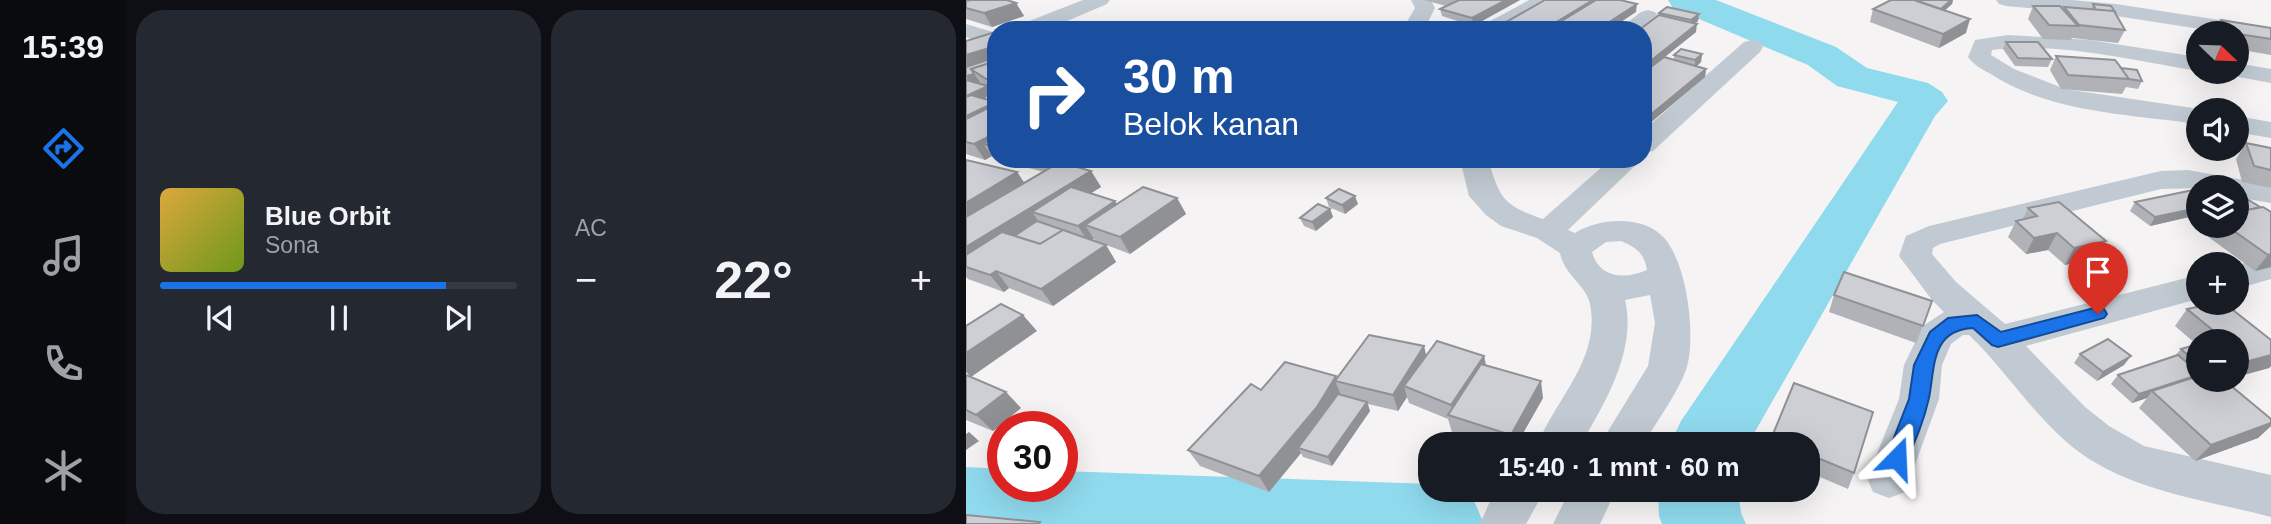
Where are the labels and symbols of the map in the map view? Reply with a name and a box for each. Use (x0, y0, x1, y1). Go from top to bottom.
north arrow (2186, 21, 2249, 84)
pin (2068, 242, 2128, 314)
speed limit sign: 30 (987, 411, 1078, 502)
position arrow (1860, 421, 1934, 495)

